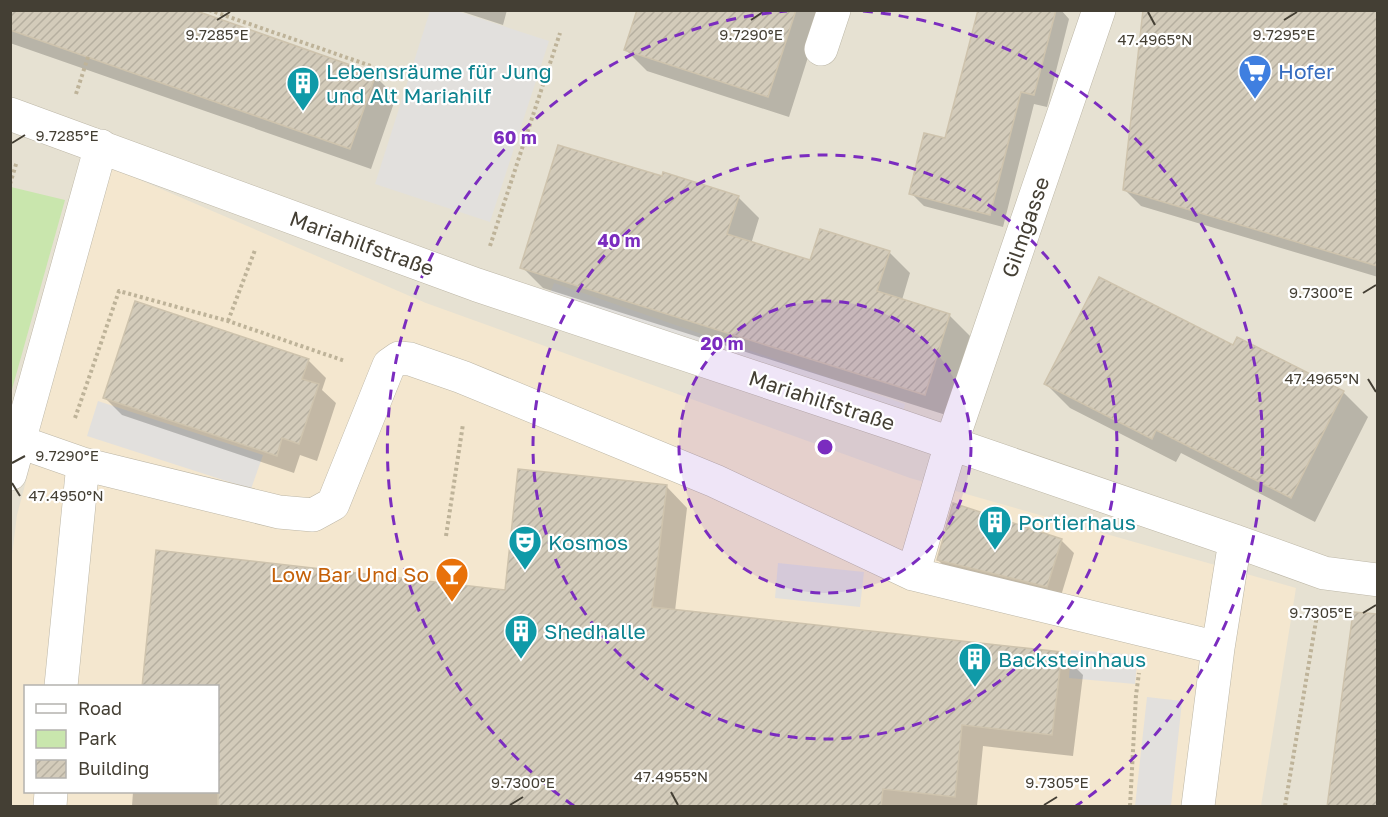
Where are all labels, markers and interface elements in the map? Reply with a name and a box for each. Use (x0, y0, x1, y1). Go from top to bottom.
text: 9.7285°E (185, 25, 249, 43)
text: 9.7290°E (719, 25, 783, 43)
text: 9.7295°E (1252, 25, 1316, 43)
text: 47.4965°N (1118, 30, 1192, 48)
supermarket icon: Hofer (1237, 53, 1273, 100)
place label: Lebensräume für Jung und Alt Mariahilf (326, 58, 552, 108)
place label: Hofer (1278, 58, 1334, 84)
building icon: Lebensräume für Jung und Alt Mariahilf (285, 65, 321, 112)
text: 9.7285°E (35, 126, 99, 144)
text: 60 m (493, 126, 537, 148)
street label: Gilmgasse (996, 173, 1054, 281)
street label: Mariahilfstraße (286, 205, 438, 281)
text: 40 m (597, 229, 641, 251)
text: 9.7300°E (1289, 283, 1353, 301)
text: 20 m (701, 332, 743, 354)
street label: Mariahilfstraße (746, 364, 898, 436)
text: 47.4965°N (1285, 369, 1359, 387)
centre of rings (815, 437, 835, 457)
text: 9.7290°E (35, 446, 99, 464)
text: 47.4950°N (28, 486, 104, 504)
building icon: Portierhaus (977, 504, 1013, 551)
place label: Portierhaus (1018, 509, 1136, 535)
theatre icon: Kosmos (507, 524, 543, 571)
place label: Kosmos (548, 529, 628, 555)
bar icon: Low Bar Und So (434, 556, 470, 603)
place label: Low Bar Und So (271, 561, 429, 587)
text: 9.7305°E (1289, 603, 1353, 621)
building icon: Shedhalle (503, 613, 539, 660)
place label: Shedhalle (544, 618, 646, 644)
building icon: Backsteinhaus (957, 641, 993, 688)
place label: Backsteinhaus (998, 646, 1146, 672)
legend (24, 685, 219, 793)
text: Road (78, 697, 122, 719)
text: Park (78, 727, 117, 749)
text: Building (78, 757, 149, 779)
text: 47.4955°N (634, 767, 708, 785)
text: 9.7300°E (491, 773, 555, 791)
text: 9.7305°E (1025, 773, 1089, 791)

